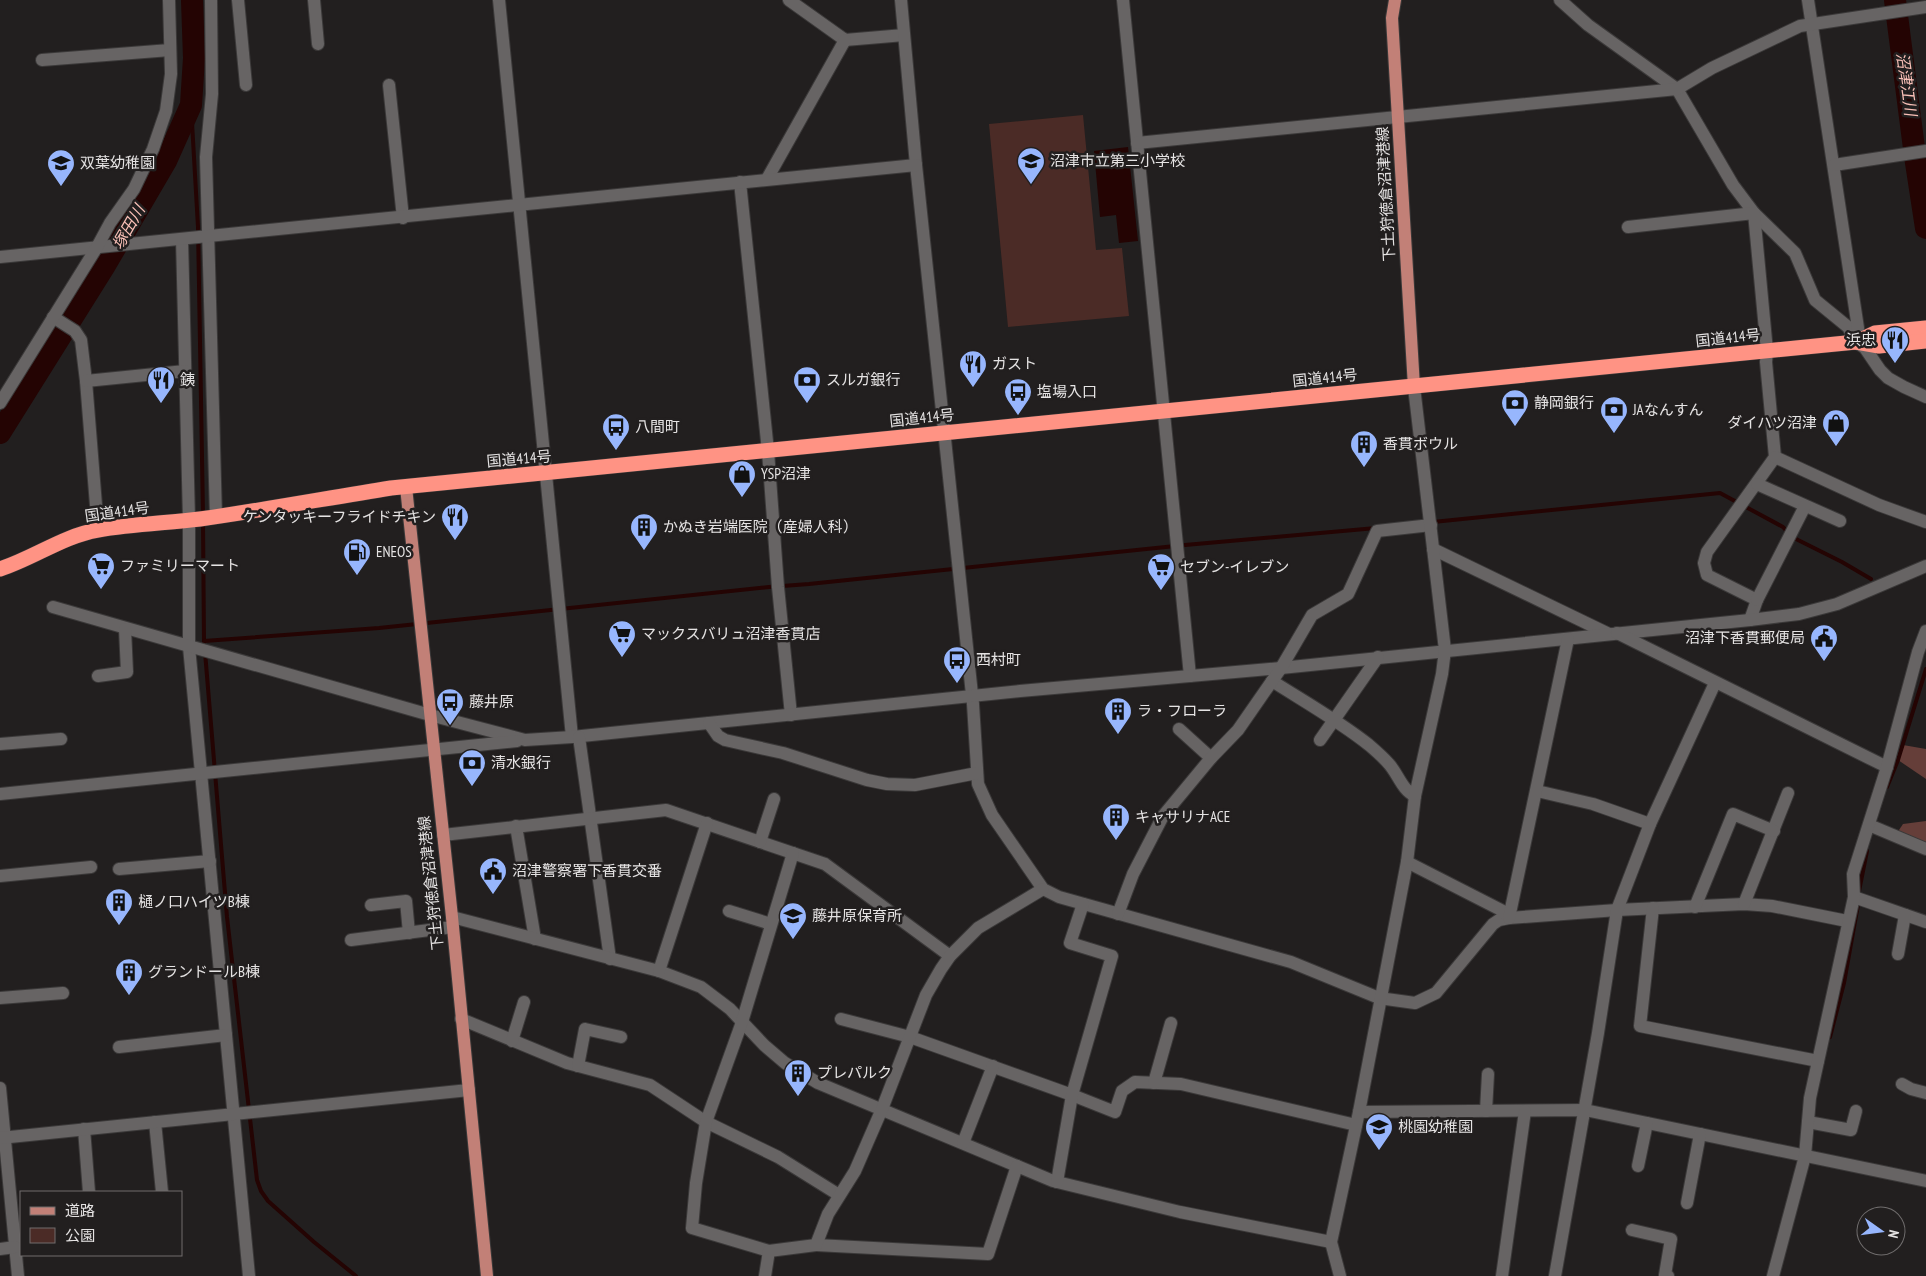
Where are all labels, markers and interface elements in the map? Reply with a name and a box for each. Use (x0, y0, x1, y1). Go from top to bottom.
water label: 沼津江川 (1893, 51, 1922, 119)
street label: 下土狩徳倉沼津港線 (1372, 126, 1399, 262)
school or university icon: 沼津市立第三小学校 (1016, 146, 1046, 185)
school or university icon: 双葉幼稚園 (46, 148, 76, 187)
place label: 沼津市立第三小学校 (1050, 151, 1185, 170)
place label: 双葉幼稚園 (80, 153, 155, 172)
water label: 塚田川 (107, 199, 150, 253)
street label: 国道414号 (1695, 325, 1761, 350)
restaurant icon: 浜忠 (1880, 325, 1910, 364)
place label: 浜忠 (1846, 330, 1876, 349)
restaurant icon: ガスト (958, 349, 988, 388)
place label: ガスト (992, 354, 1037, 373)
restaurant icon: 銕 (146, 365, 176, 404)
bank icon: スルガ銀行 (792, 365, 822, 404)
street label: 国道414号 (1292, 365, 1358, 390)
place label: 銕 (180, 370, 195, 389)
place label: スルガ銀行 (826, 370, 901, 389)
bus stop icon: 塩場入口 (1003, 377, 1033, 416)
place label: 塩場入口 (1037, 382, 1097, 401)
bank icon: 静岡銀行 (1500, 388, 1530, 427)
place label: 静岡銀行 (1534, 393, 1594, 412)
bank icon: JAなんすん (1599, 395, 1629, 434)
place label: JAなんすん (1632, 400, 1703, 419)
street label: 国道414号 (889, 405, 955, 430)
shop icon: ダイハツ沼津 (1821, 408, 1851, 447)
bus stop icon: 八間町 (601, 412, 631, 451)
place label: ダイハツ沼津 (1727, 413, 1817, 432)
place label: 八間町 (635, 417, 680, 436)
building icon: 香貫ボウル (1349, 429, 1379, 468)
place label: 香貫ボウル (1383, 434, 1458, 453)
street label: 国道414号 (486, 446, 552, 471)
shop icon: YSP沼津 (727, 459, 757, 498)
place label: YSP沼津 (761, 464, 811, 483)
street label: 国道414号 (83, 498, 151, 525)
restaurant icon: ケンタッキーフライドチキン (440, 502, 470, 541)
place label: ケンタッキーフライドチキン (243, 507, 436, 526)
building icon: かぬき岩端医院（産婦人科） (629, 512, 659, 551)
place label: かぬき岩端医院（産婦人科） (663, 517, 858, 536)
fuel station icon: ENEOS (342, 537, 372, 576)
place label: ENEOS (376, 542, 412, 561)
supermarket icon: ファミリーマート (86, 551, 116, 590)
supermarket icon: セブン-イレブン (1146, 552, 1176, 591)
place label: ファミリーマート (120, 556, 240, 575)
place label: セブン-イレブン (1180, 557, 1289, 576)
supermarket icon: マックスバリュ沼津香貫店 (607, 619, 637, 658)
public building icon: 沼津下香貫郵便局 (1809, 623, 1839, 662)
place label: マックスバリュ沼津香貫店 (641, 624, 821, 643)
place label: 沼津下香貫郵便局 (1685, 628, 1805, 647)
bus stop icon: 西村町 (942, 645, 972, 684)
place label: 西村町 (976, 650, 1021, 669)
bus stop icon: 藤井原 (435, 687, 465, 726)
place label: 藤井原 (469, 692, 514, 711)
building icon: ラ・フローラ (1103, 696, 1133, 735)
place label: ラ・フローラ (1137, 701, 1227, 720)
bank icon: 清水銀行 (457, 748, 487, 787)
place label: 清水銀行 (491, 753, 551, 772)
building icon: キャサリナACE (1101, 802, 1131, 841)
place label: キャサリナACE (1135, 807, 1230, 826)
street label: 下土狩徳倉沼津港線 (414, 815, 447, 951)
public building icon: 沼津警察署下香貫交番 (478, 856, 508, 895)
place label: 沼津警察署下香貫交番 (512, 861, 662, 880)
building icon: 樋ノ口ハイツB棟 (104, 887, 134, 926)
place label: 樋ノ口ハイツB棟 (138, 892, 250, 911)
school or university icon: 藤井原保育所 (778, 901, 808, 940)
place label: 藤井原保育所 (812, 906, 902, 925)
building icon: グランドールB棟 (114, 957, 144, 996)
place label: グランドールB棟 (148, 962, 260, 981)
building icon: プレパルク (783, 1058, 813, 1097)
place label: プレパルク (817, 1063, 892, 1082)
school or university icon: 桃園幼稚園 (1364, 1112, 1394, 1151)
place label: 桃園幼稚園 (1398, 1117, 1473, 1136)
legend (20, 1191, 182, 1256)
text: 道路 (65, 1201, 95, 1220)
north arrow (1856, 1206, 1906, 1256)
text: 公園 (65, 1226, 95, 1245)
text: N (1884, 1228, 1903, 1240)

